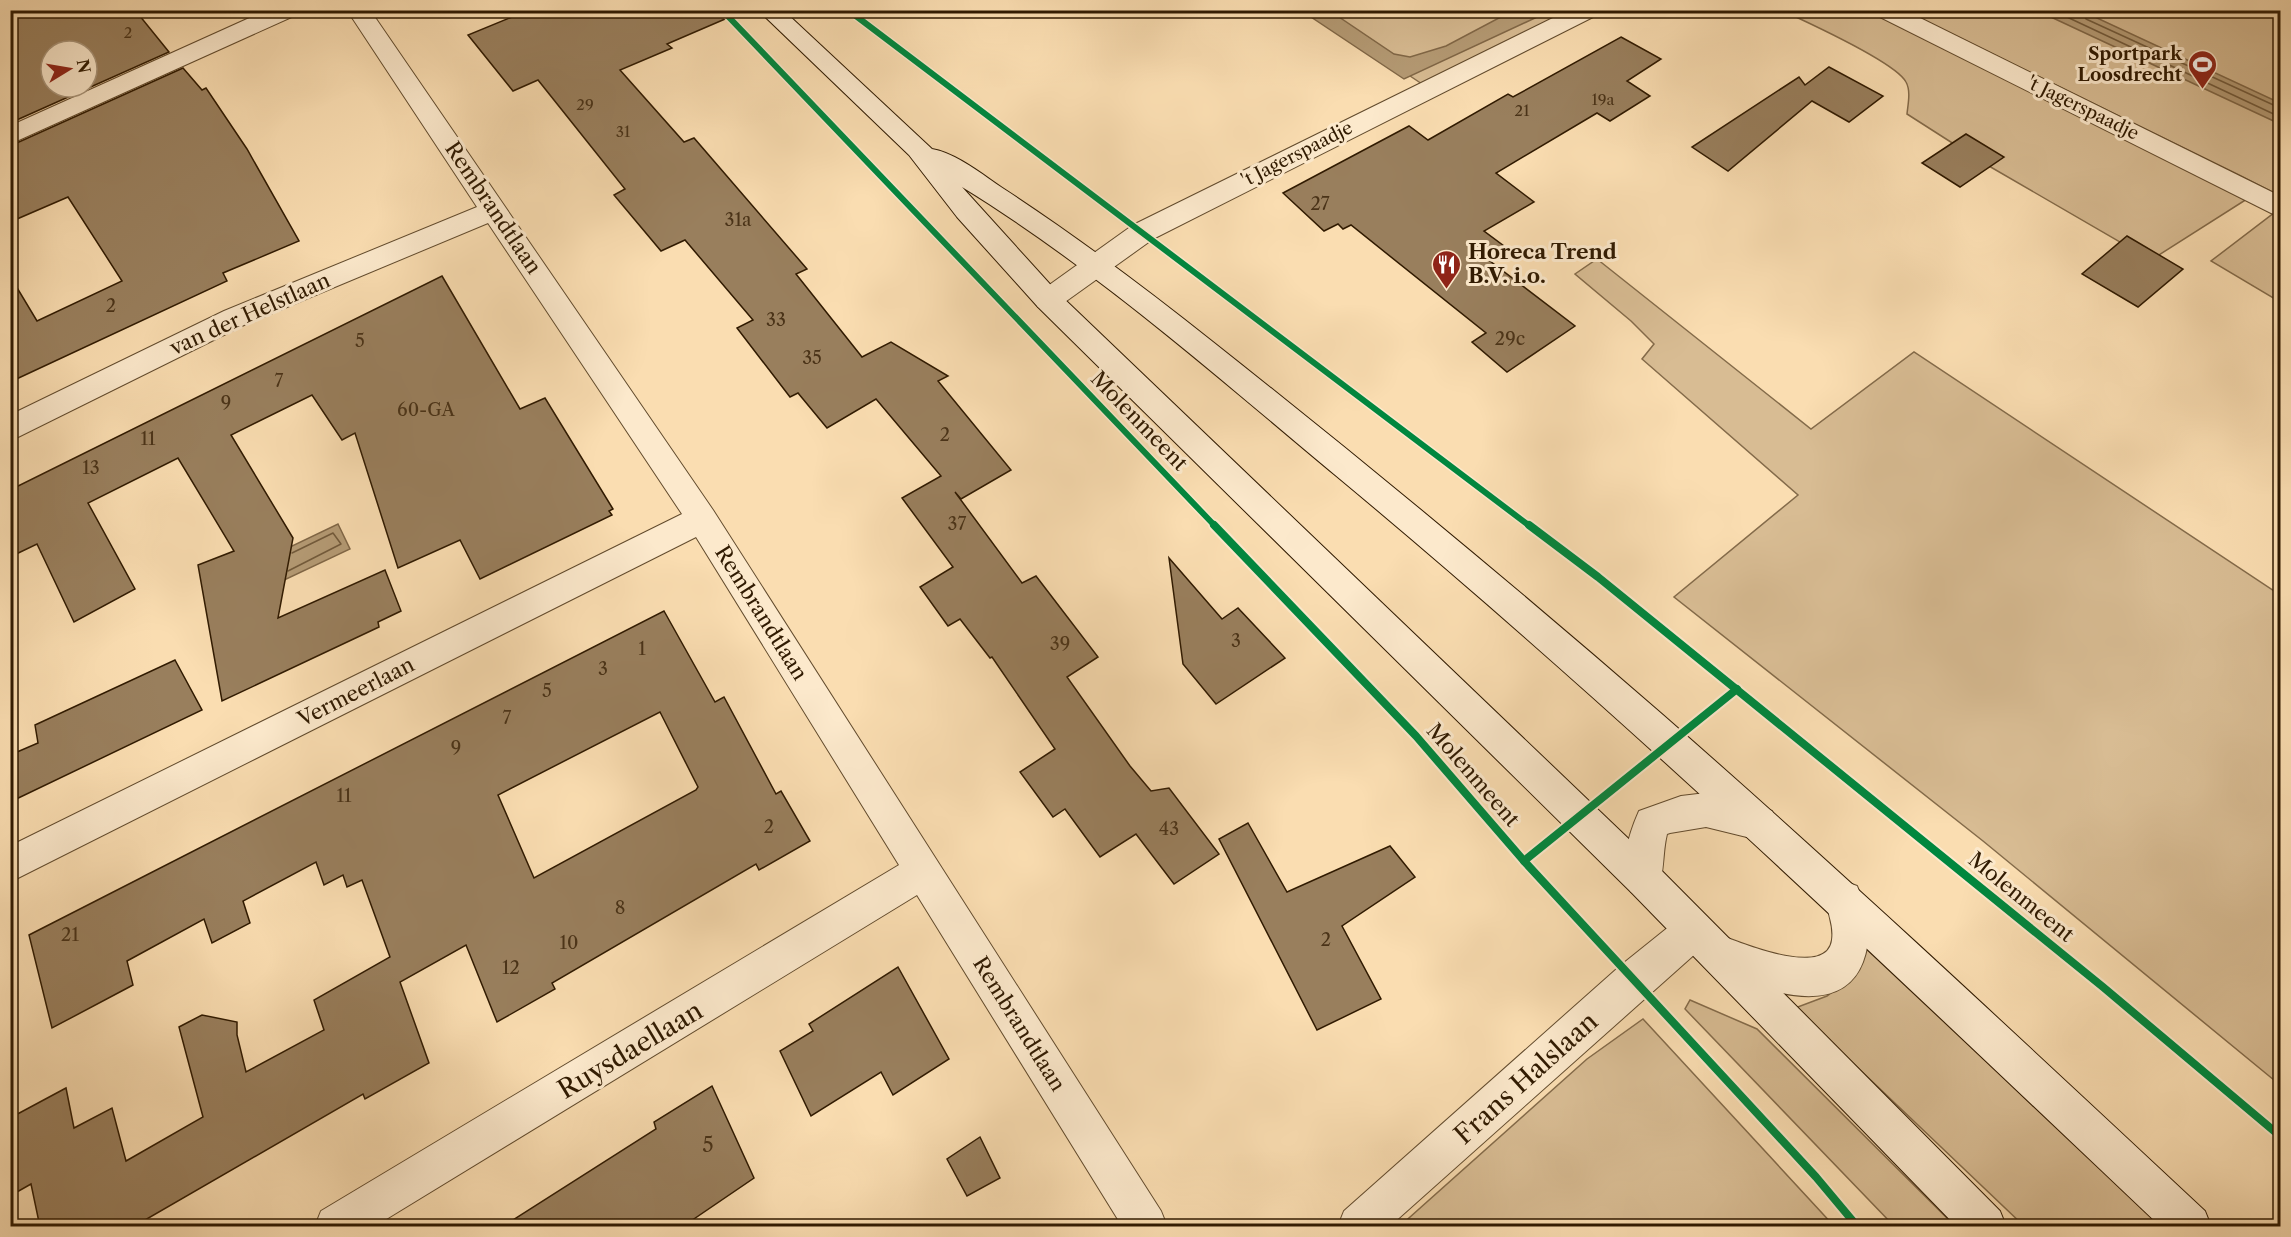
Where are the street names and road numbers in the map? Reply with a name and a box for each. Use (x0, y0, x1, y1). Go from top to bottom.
street label: 't Jagerspaadje (2023, 71, 2143, 145)
street label: 't Jagerspaadje (1238, 117, 1356, 191)
street label: Rembrandtlaan (440, 137, 547, 279)
street label: van der Helstlaan (165, 267, 334, 360)
street label: Molenmeent (1086, 366, 1193, 476)
street label: Rembrandtlaan (710, 541, 813, 685)
street label: Vermeerlaan (292, 652, 418, 732)
street label: Molenmeent (1422, 718, 1525, 832)
street label: Molenmeent (1964, 847, 2080, 947)
street label: Rembrandtlaan (968, 952, 1071, 1096)
street label: Ruysdaellaan (552, 994, 708, 1106)
street label: Frans Halslaan (1448, 1005, 1604, 1151)

